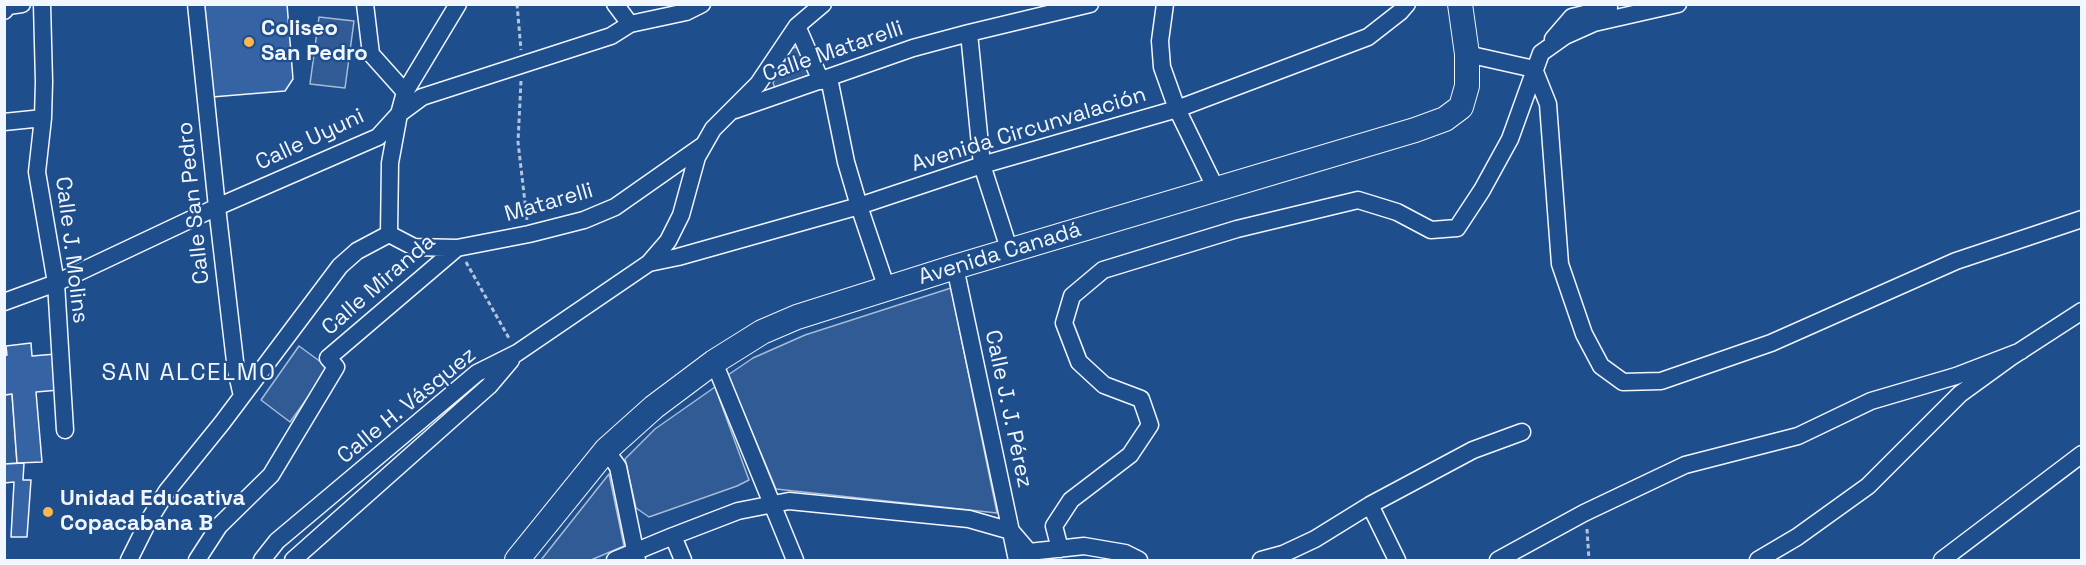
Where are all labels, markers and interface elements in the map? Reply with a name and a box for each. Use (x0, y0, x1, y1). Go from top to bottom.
place label: Coliseo San Pedro (261, 16, 368, 68)
street label: Calle Matarelli (759, 16, 907, 88)
marker: Coliseo San Pedro (242, 35, 256, 49)
street label: Avenida Circunvalación (908, 82, 1150, 178)
street label: Calle Uyuni (252, 103, 368, 177)
street label: Calle San Pedro (172, 121, 216, 285)
street label: Calle J. Molins (49, 175, 93, 325)
street label: Matarelli (502, 178, 596, 228)
street label: Avenida Canadá (915, 217, 1085, 291)
street label: Calle Miranda (317, 229, 441, 341)
street label: Calle J. J. Pérez (978, 328, 1038, 490)
street label: Calle H. Vásquez (332, 342, 482, 470)
district label: SAN ALCELMO (102, 359, 276, 387)
place label: Unidad Educativa Copacabana B (60, 486, 245, 538)
marker: Unidad Educativa Copacabana B (41, 505, 55, 519)

